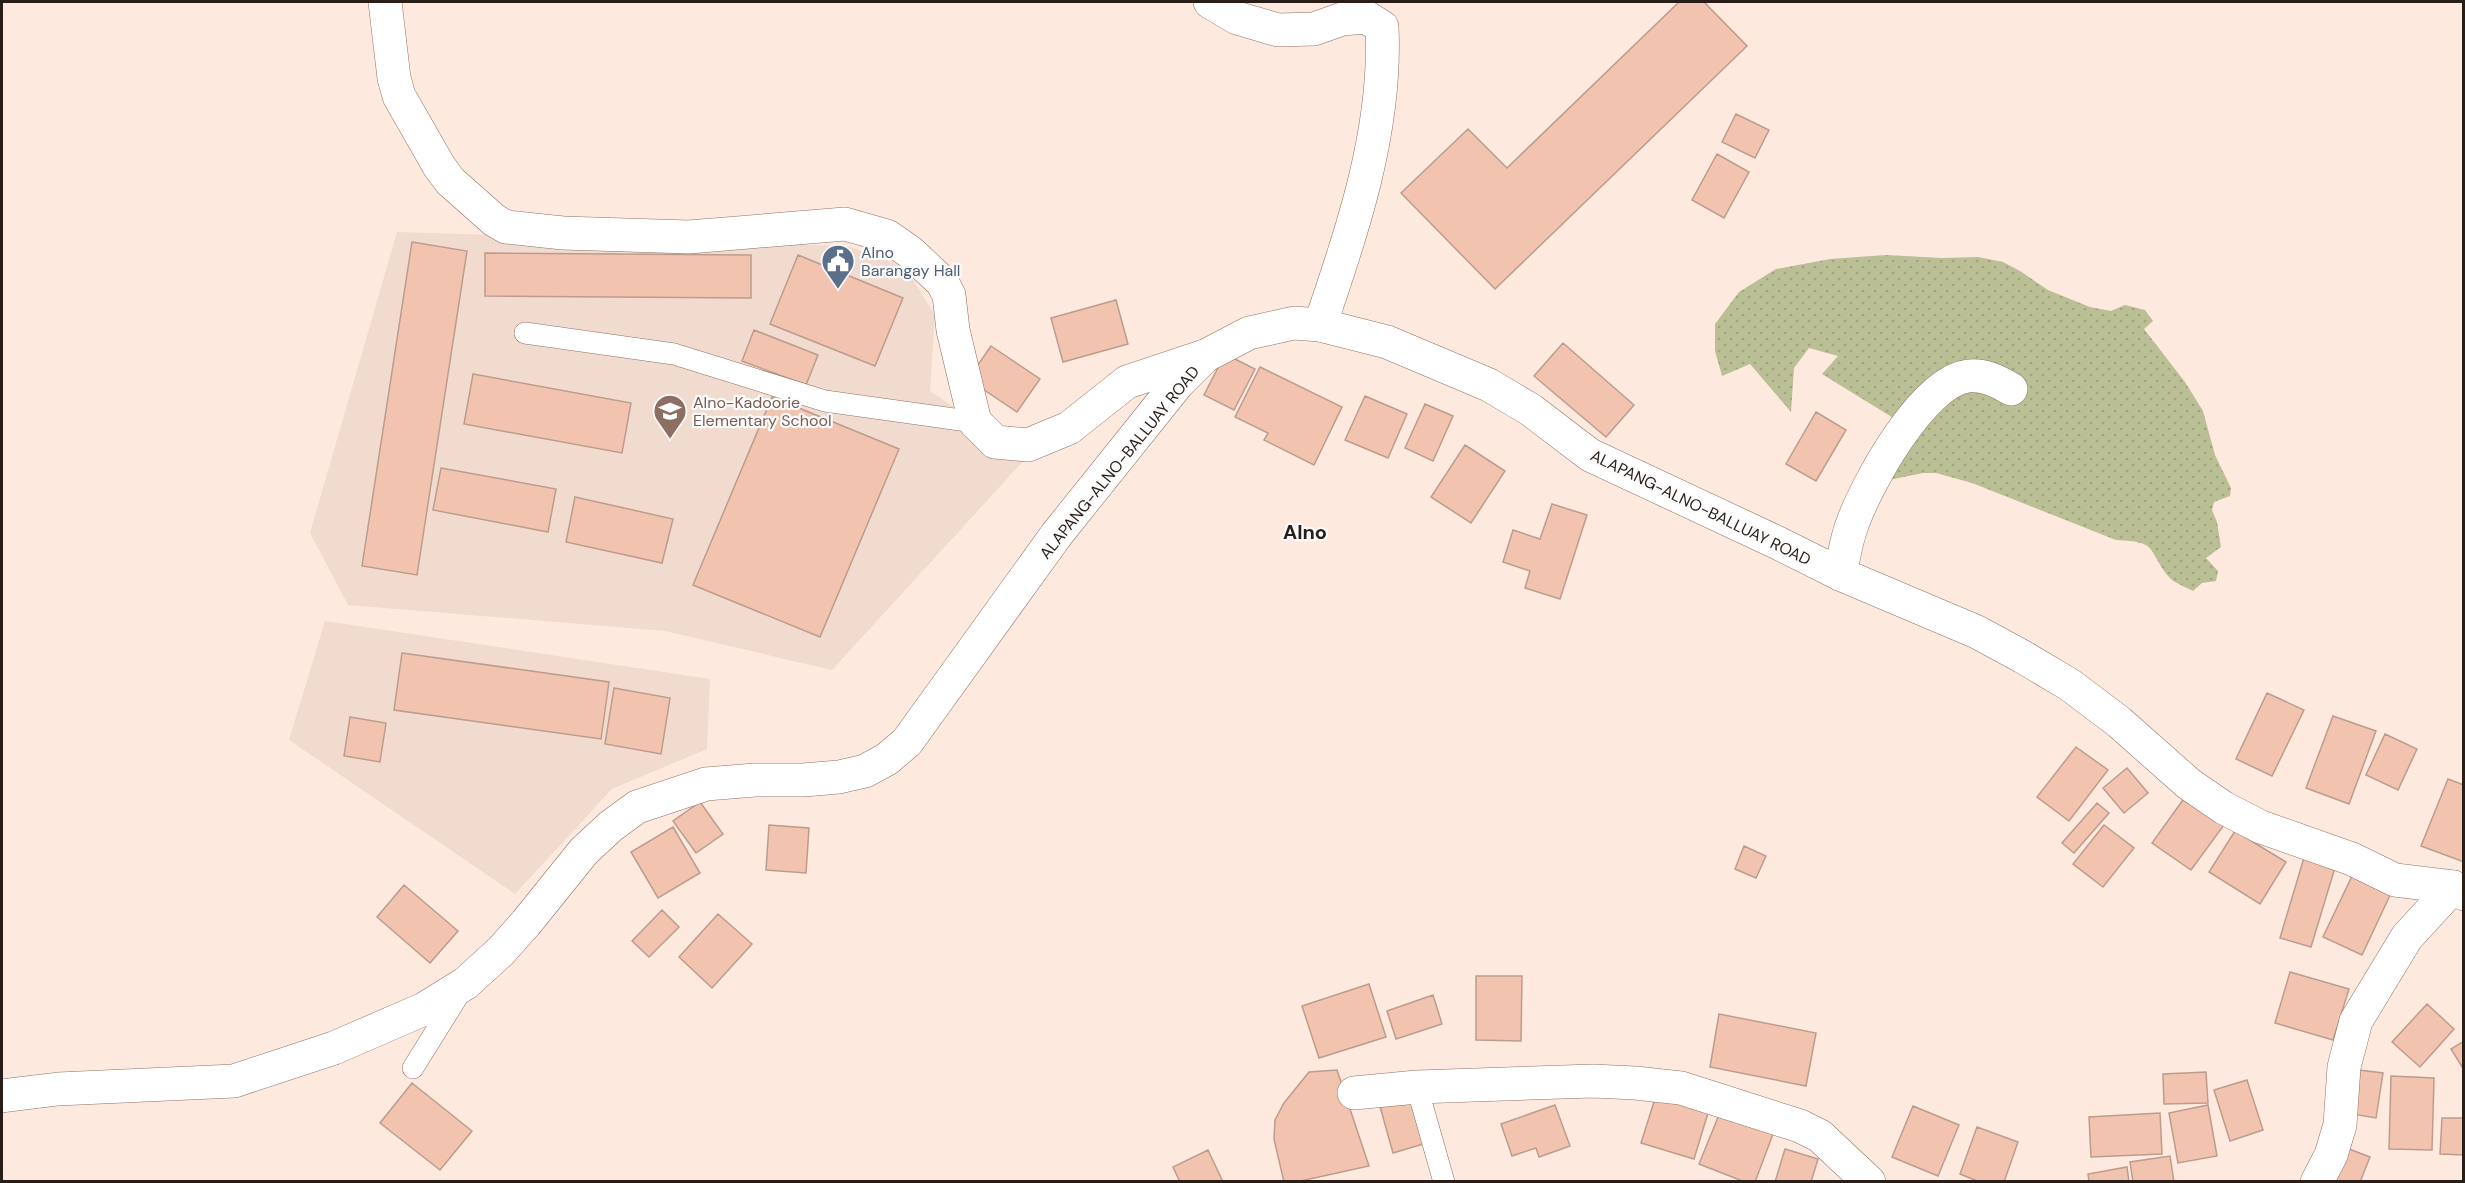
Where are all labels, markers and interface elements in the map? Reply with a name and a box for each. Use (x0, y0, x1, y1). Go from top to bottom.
place label: Alno Barangay Hall (861, 242, 960, 281)
public building icon: Alno Barangay Hall (820, 243, 856, 290)
street label: ALAPANG-ALNO-BALLUAY ROAD (1035, 361, 1204, 563)
place label: Alno-Kadoorie Elementary School (693, 392, 831, 431)
school or university icon: Alno-Kadoorie Elementary School (652, 393, 688, 440)
street label: ALAPANG-ALNO-BALLUAY ROAD (1587, 445, 1815, 570)
district label: Alno (1283, 519, 1327, 545)

